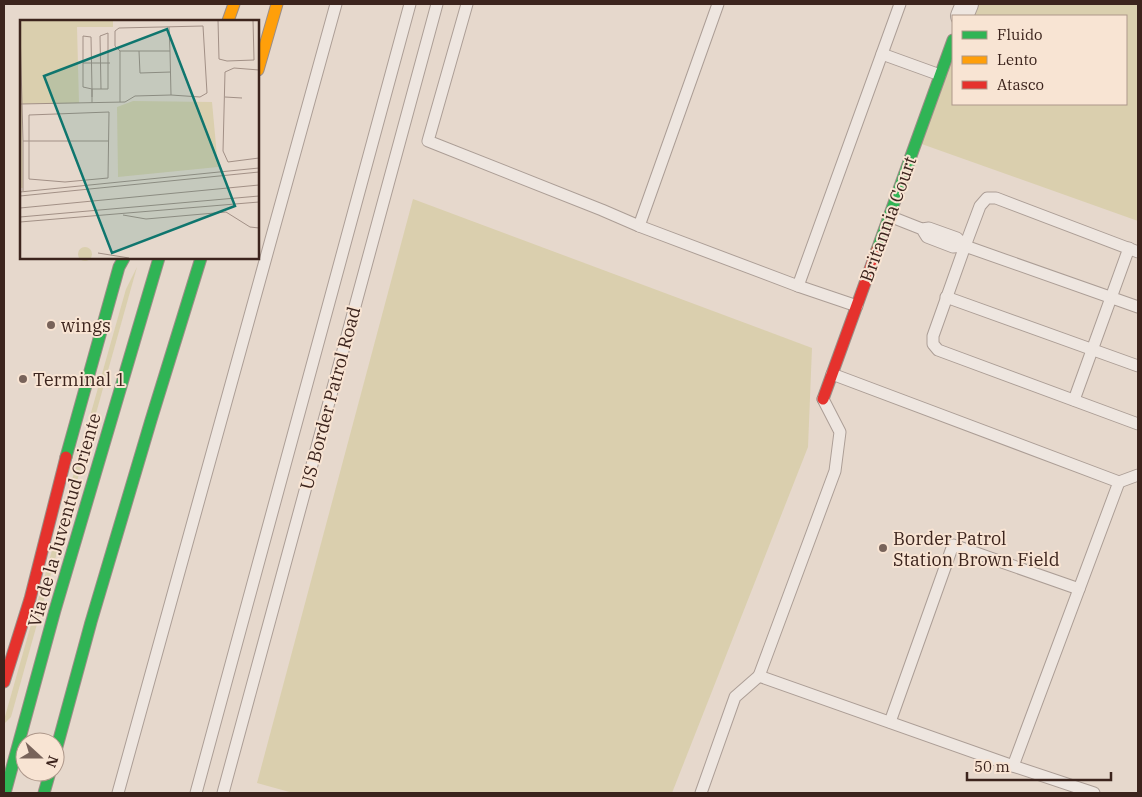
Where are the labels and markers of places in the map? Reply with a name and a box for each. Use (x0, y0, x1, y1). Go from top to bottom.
place label: wings (61, 314, 111, 337)
marker: wings (45, 319, 57, 331)
place label: Terminal 1 (33, 368, 126, 391)
marker: Terminal 1 (17, 373, 29, 385)
place label: Border Patrol Station Brown Field (893, 527, 1060, 571)
marker: Border Patrol Station Brown Field (877, 542, 889, 554)

